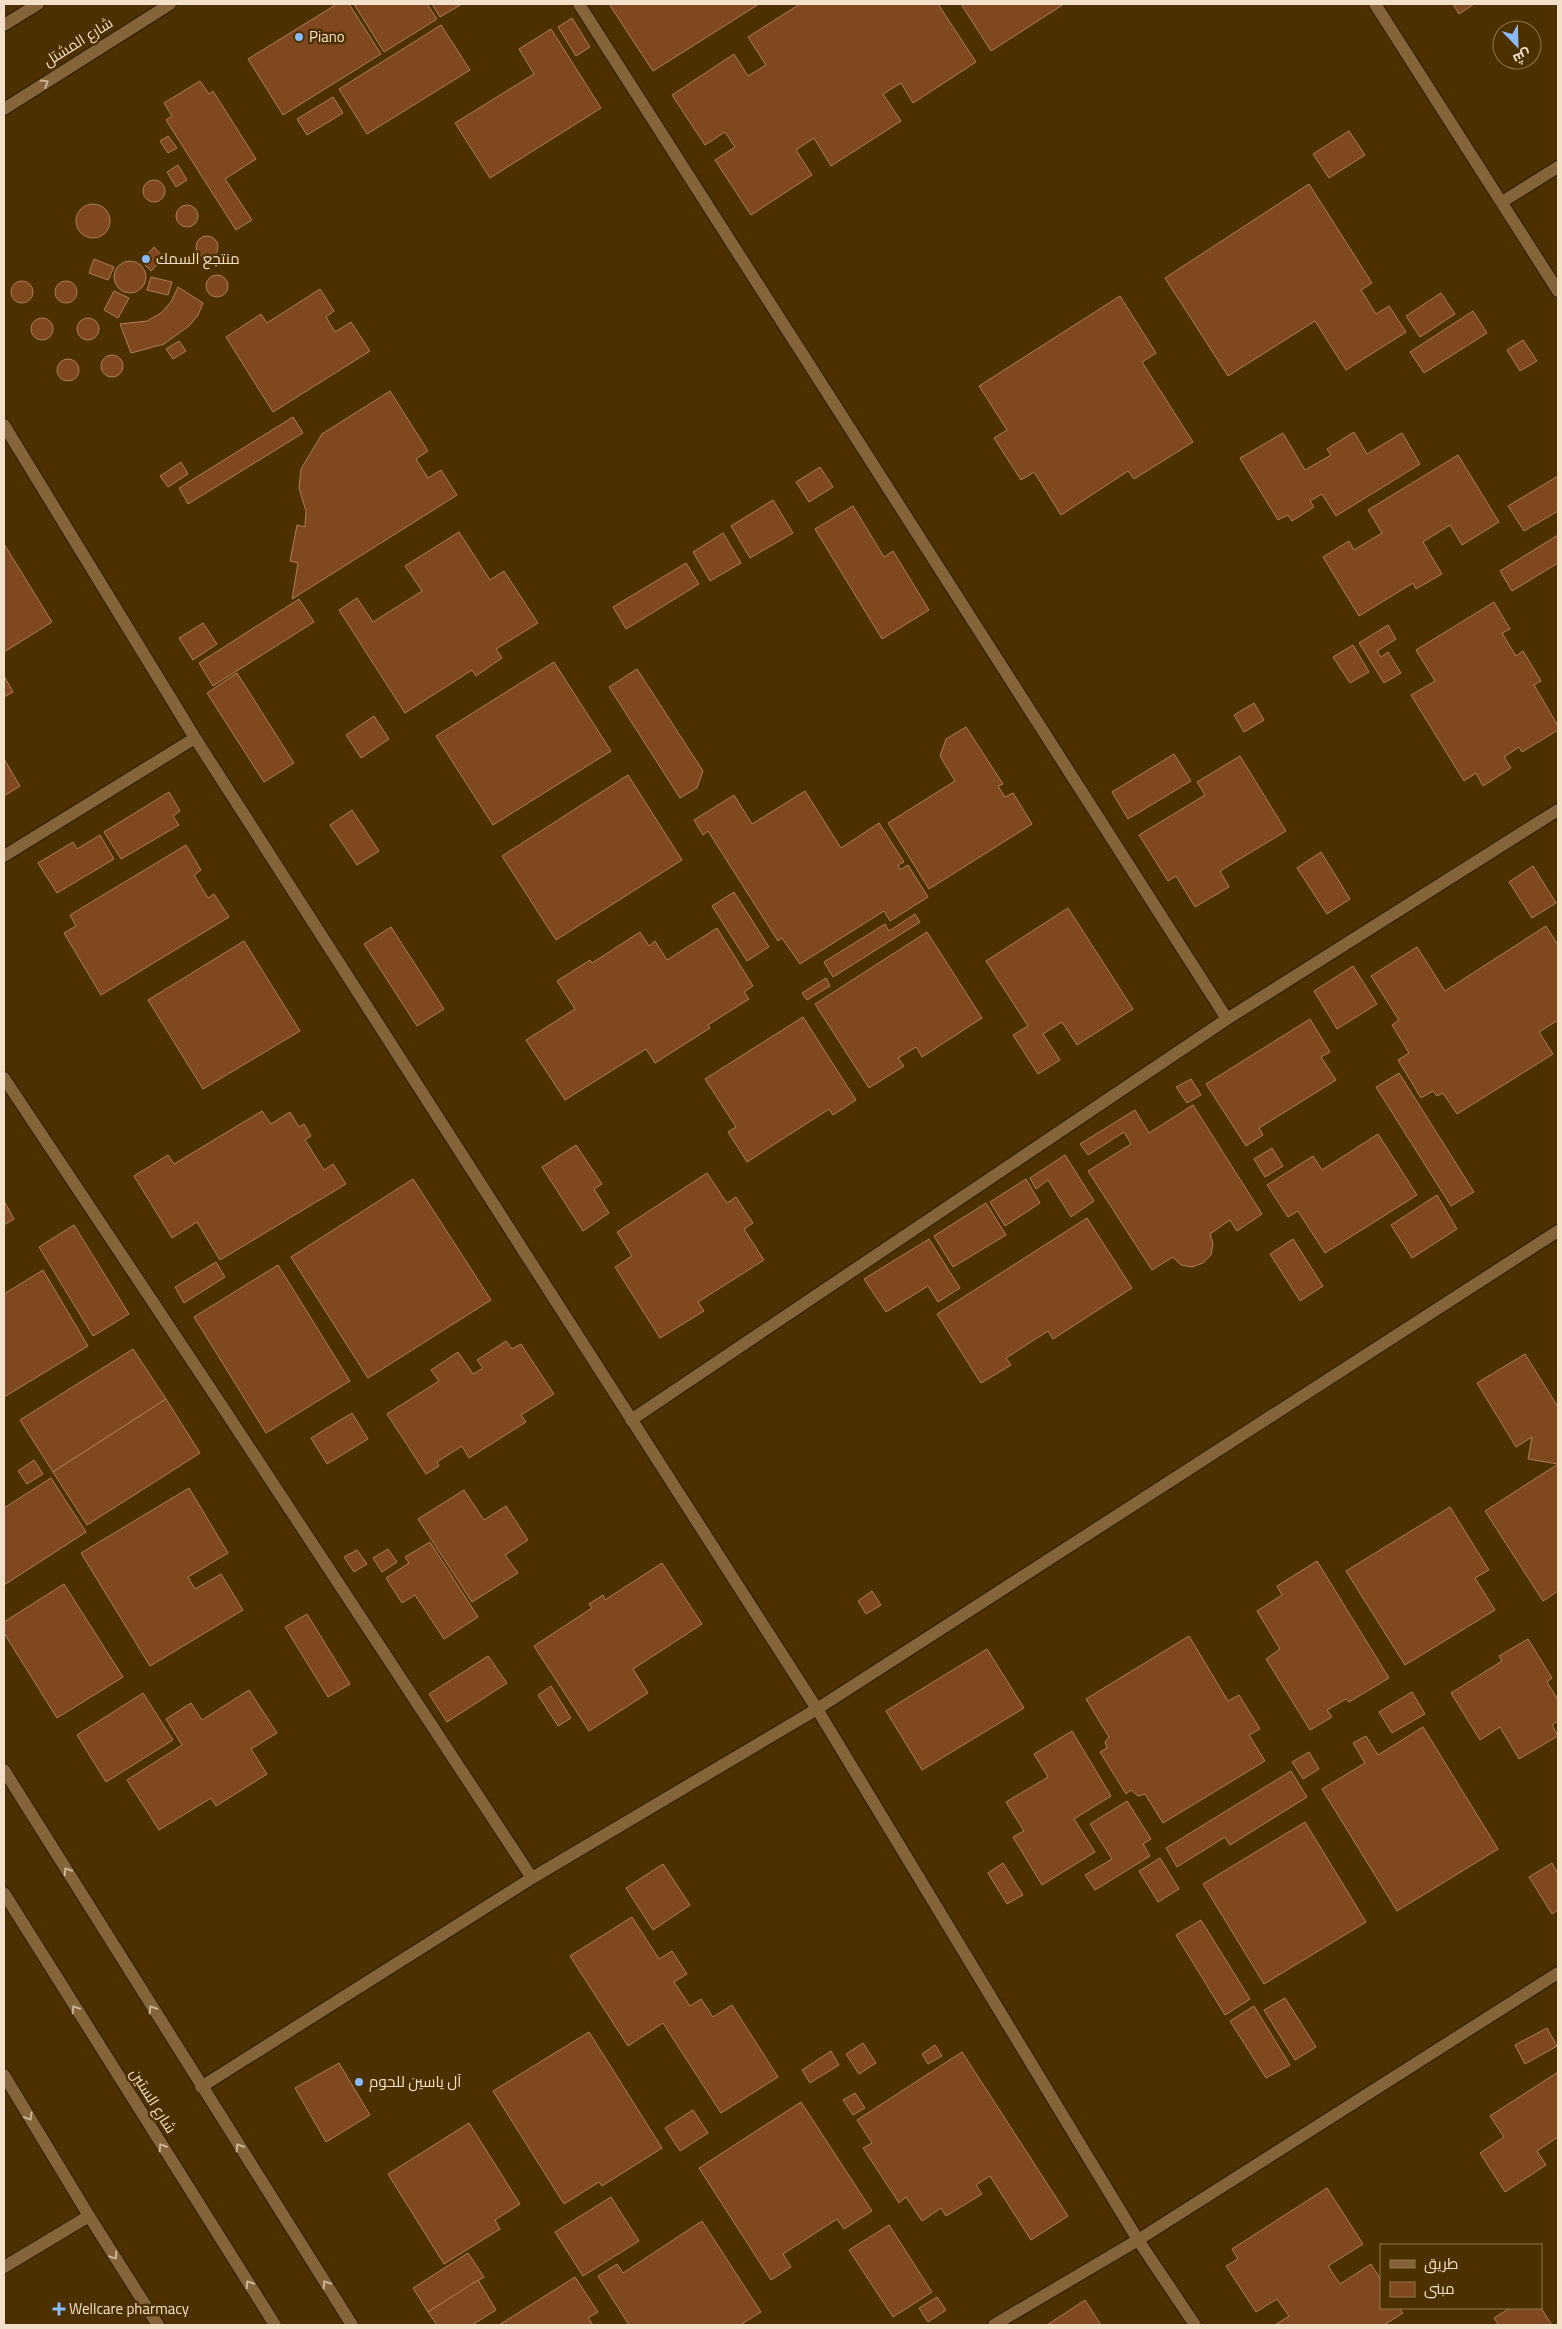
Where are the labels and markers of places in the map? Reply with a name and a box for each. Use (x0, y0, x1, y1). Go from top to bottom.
place label: Piano (309, 25, 345, 48)
marker: Piano (293, 31, 305, 43)
place label: منتجع السمك (156, 247, 240, 270)
marker: منتجع السمك (140, 253, 152, 265)
place label: آل ياسين للحوم (369, 2070, 461, 2093)
marker: آل ياسين للحوم (353, 2076, 365, 2088)
place label: Wellcare pharmacy (69, 2297, 189, 2320)
marker: Wellcare pharmacy (53, 2303, 65, 2315)

